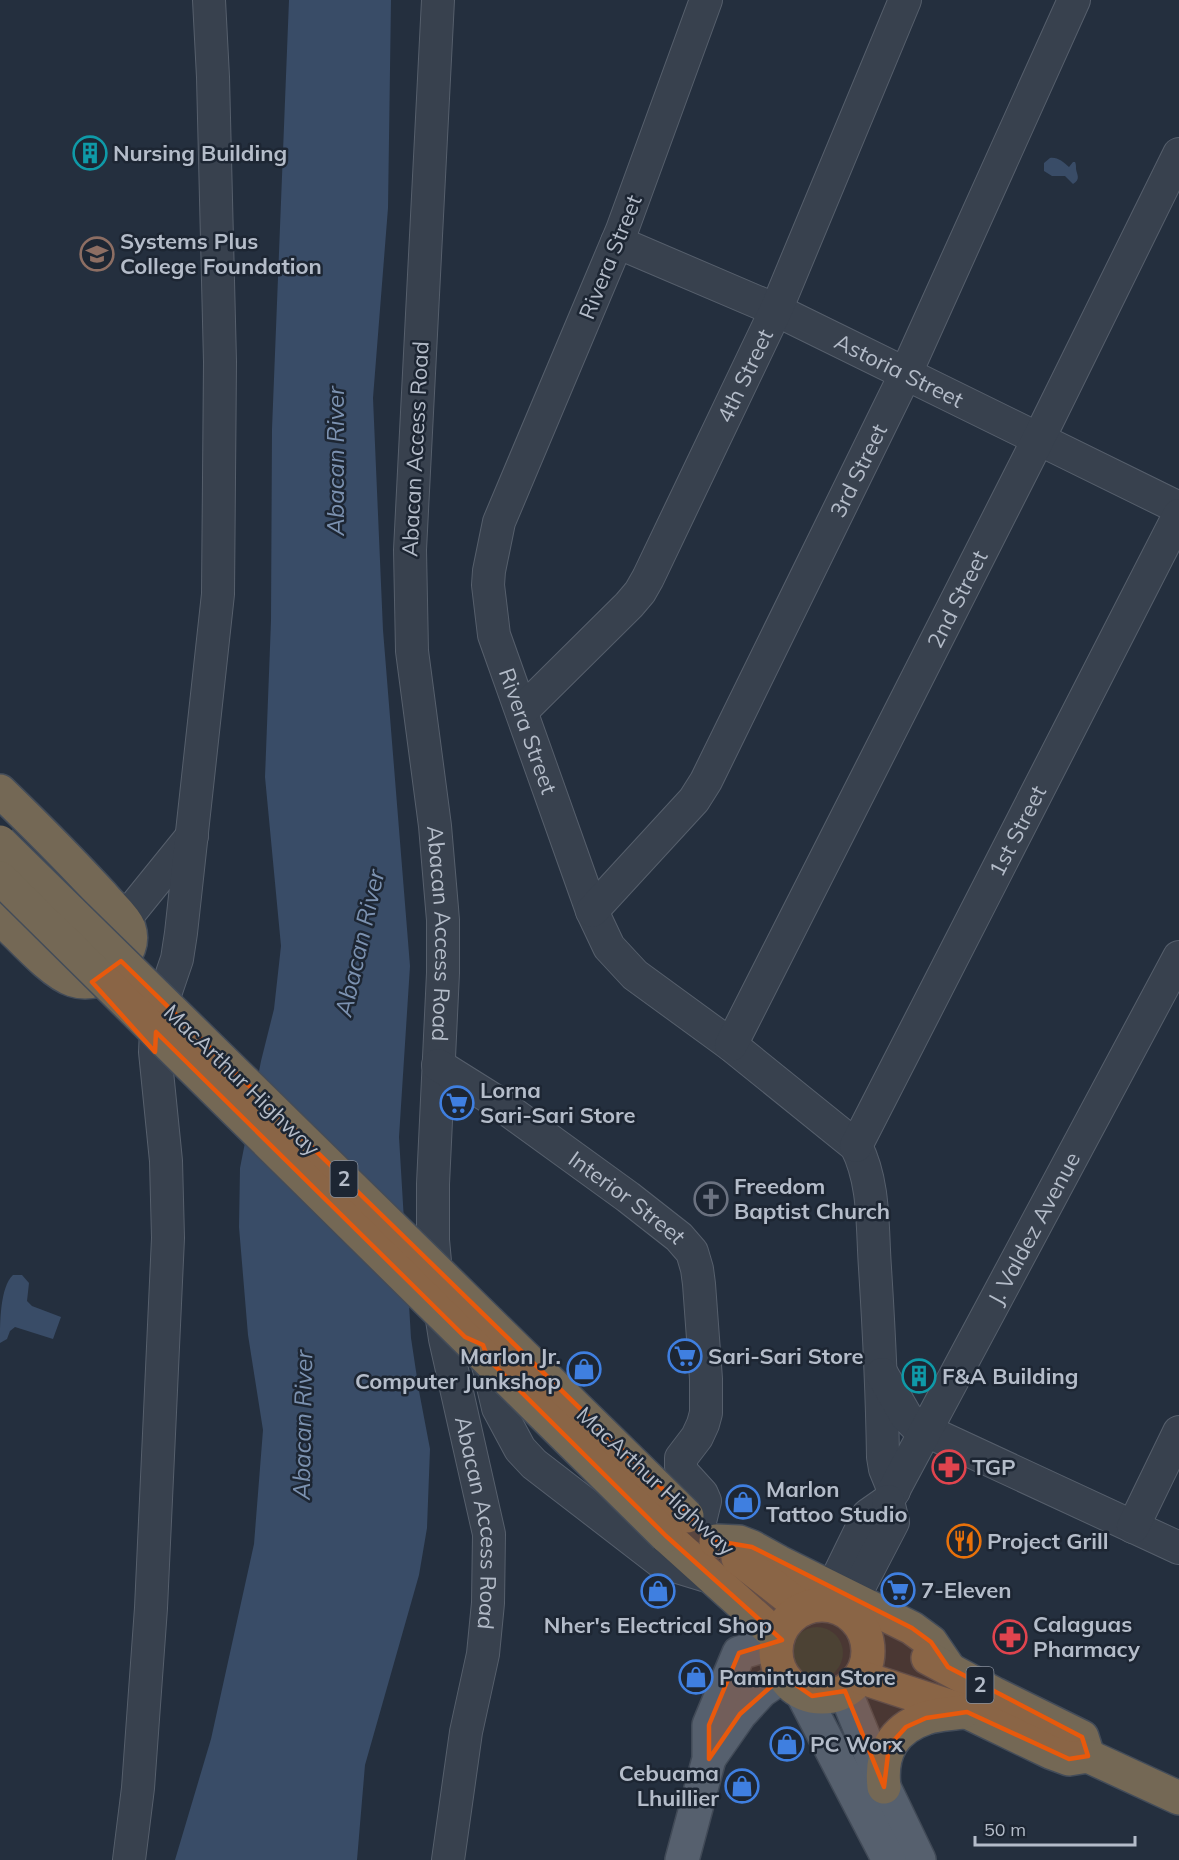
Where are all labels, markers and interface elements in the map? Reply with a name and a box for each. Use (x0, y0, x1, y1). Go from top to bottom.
building icon: Nursing Building (72, 135, 108, 171)
place label: Nursing Building (113, 139, 287, 167)
street label: Rivera Street (572, 190, 648, 323)
place label: Systems Plus College Foundation (120, 227, 322, 280)
school or university icon: Systems Plus College Foundation (79, 236, 115, 272)
street label: 4th Street (710, 324, 779, 427)
street label: Astoria Street (830, 327, 968, 414)
street label: Abacan Access Road (395, 340, 435, 558)
water label: Abacan River (320, 385, 350, 537)
street label: 3rd Street (823, 419, 893, 522)
street label: 2nd Street (921, 545, 994, 653)
street label: Rivera Street (493, 664, 563, 798)
street label: 1st Street (982, 780, 1052, 881)
street label: Abacan Access Road (421, 824, 458, 1042)
water label: Abacan River (327, 865, 391, 1020)
street label: MacArthur Highway (158, 998, 326, 1162)
place label: Lorna Sari-Sari Store (480, 1076, 636, 1129)
supermarket icon: Lorna Sari-Sari Store (439, 1085, 475, 1121)
street label: Interior Street (563, 1145, 692, 1249)
street label: J. Valdez Avenue (982, 1147, 1086, 1309)
road number: 2 (330, 1161, 358, 1197)
place label: Freedom Baptist Church (734, 1172, 890, 1225)
church icon: Freedom Baptist Church (693, 1181, 729, 1217)
supermarket icon: Sari-Sari Store (667, 1338, 703, 1374)
place label: Marlon Jr. Computer Junkshop (355, 1342, 561, 1395)
place label: Sari-Sari Store (708, 1342, 864, 1370)
water label: Abacan River (286, 1349, 318, 1501)
shop icon: Marlon Jr. Computer Junkshop (566, 1351, 602, 1387)
building icon: F&A Building (901, 1358, 937, 1394)
place label: F&A Building (942, 1362, 1078, 1390)
street label: MacArthur Highway (571, 1400, 741, 1562)
street label: Abacan Access Road (449, 1413, 503, 1631)
pharmacy icon: TGP (931, 1449, 967, 1485)
place label: TGP (972, 1453, 1016, 1481)
place label: Marlon Tattoo Studio (766, 1475, 908, 1528)
shop icon: Marlon Tattoo Studio (725, 1484, 761, 1520)
restaurant icon: Project Grill (946, 1523, 982, 1559)
place label: Project Grill (987, 1527, 1108, 1555)
supermarket icon: 7-Eleven (880, 1572, 916, 1608)
shop icon: Nher's Electrical Shop (640, 1573, 676, 1609)
place label: 7-Eleven (921, 1576, 1012, 1604)
place label: Calaguas Pharmacy (1033, 1610, 1140, 1663)
place label: Nher's Electrical Shop (544, 1611, 772, 1639)
pharmacy icon: Calaguas Pharmacy (992, 1619, 1028, 1655)
shop icon: Pamintuan Store (678, 1659, 714, 1695)
place label: Pamintuan Store (719, 1663, 896, 1691)
road number: 2 (966, 1667, 994, 1703)
shop icon: PC Worx (769, 1726, 805, 1762)
place label: PC Worx (810, 1730, 904, 1758)
place label: Cebuama Lhuillier (619, 1759, 719, 1812)
shop icon: Cebuama Lhuillier (724, 1768, 760, 1804)
scale bar (975, 1809, 1136, 1847)
text: 50 m (984, 1818, 1026, 1841)

